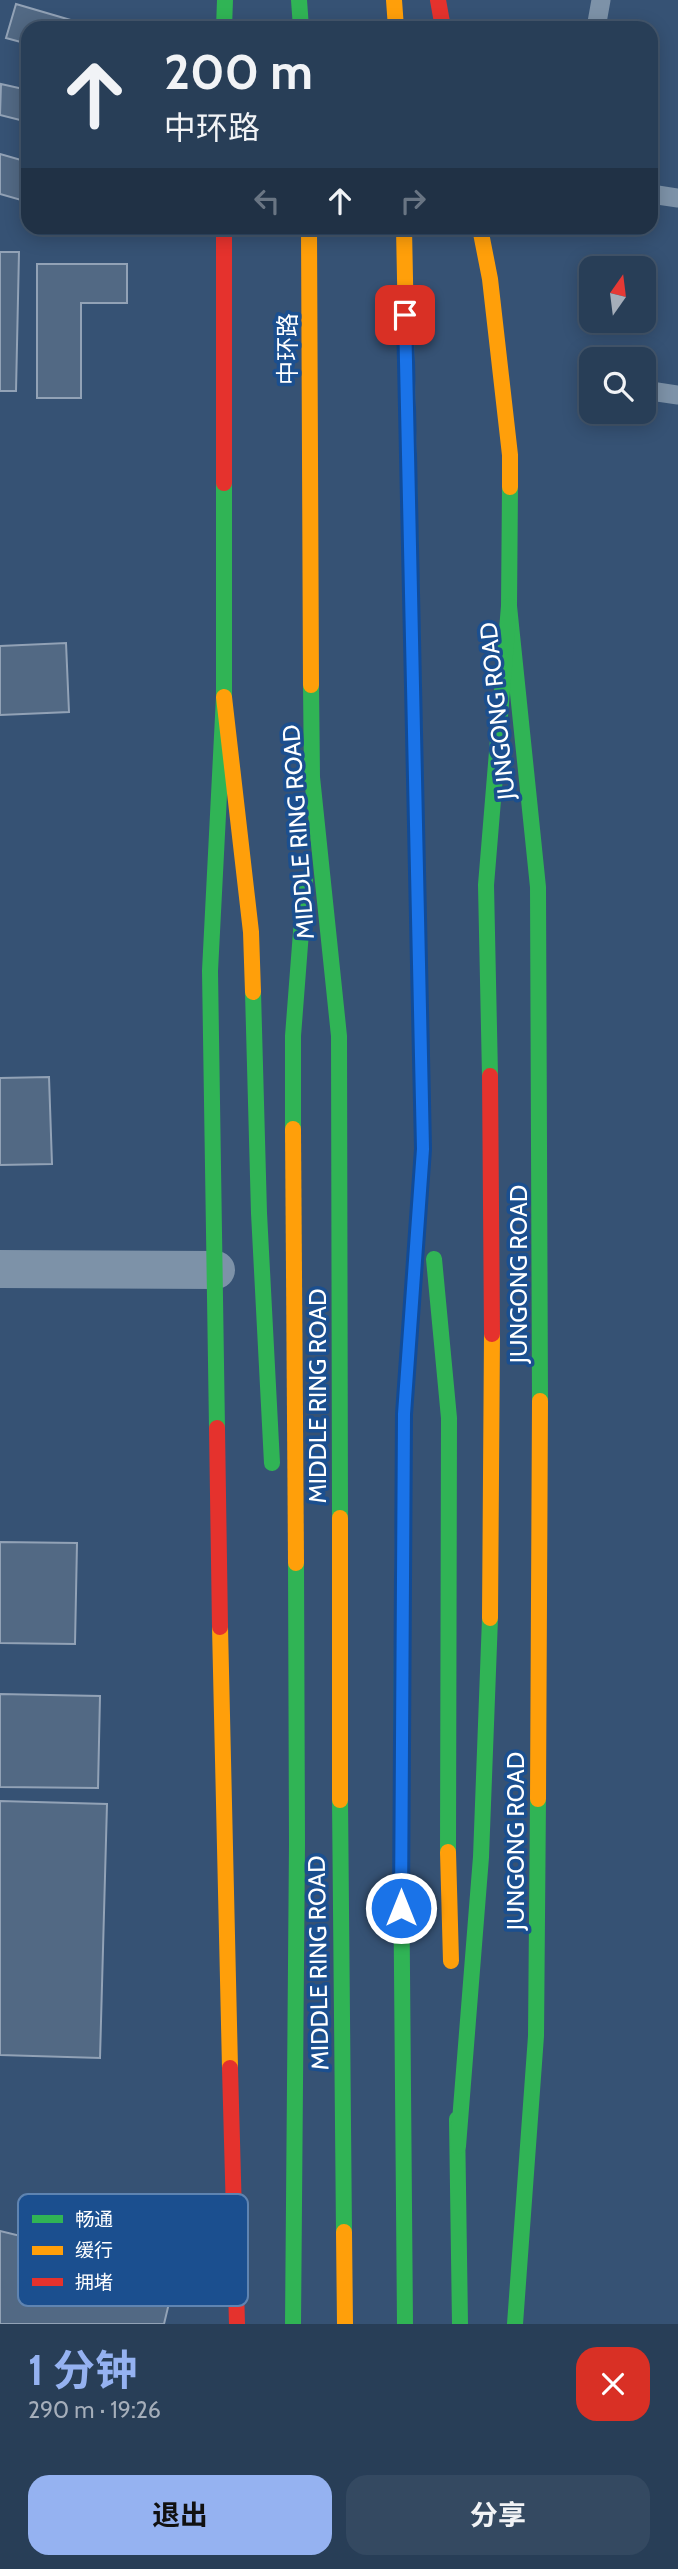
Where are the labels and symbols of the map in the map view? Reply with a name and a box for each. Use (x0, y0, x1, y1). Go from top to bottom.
north arrow (579, 256, 656, 332)
pin (375, 285, 435, 345)
street label: 中环路 (273, 313, 302, 385)
street label: JUNGONG ROAD (473, 621, 521, 802)
street label: MIDDLE RING ROAD (276, 724, 320, 940)
street label: JUNGONG ROAD (504, 1185, 533, 1364)
street label: MIDDLE RING ROAD (303, 1288, 332, 1504)
street label: JUNGONG ROAD (501, 1752, 530, 1931)
street label: MIDDLE RING ROAD (302, 1855, 334, 2071)
position arrow (364, 1871, 438, 1945)
legend (18, 2194, 248, 2306)
text: 畅通 (75, 2208, 113, 2231)
text: 缓行 (75, 2239, 113, 2262)
text: 拥堵 (75, 2271, 113, 2294)

